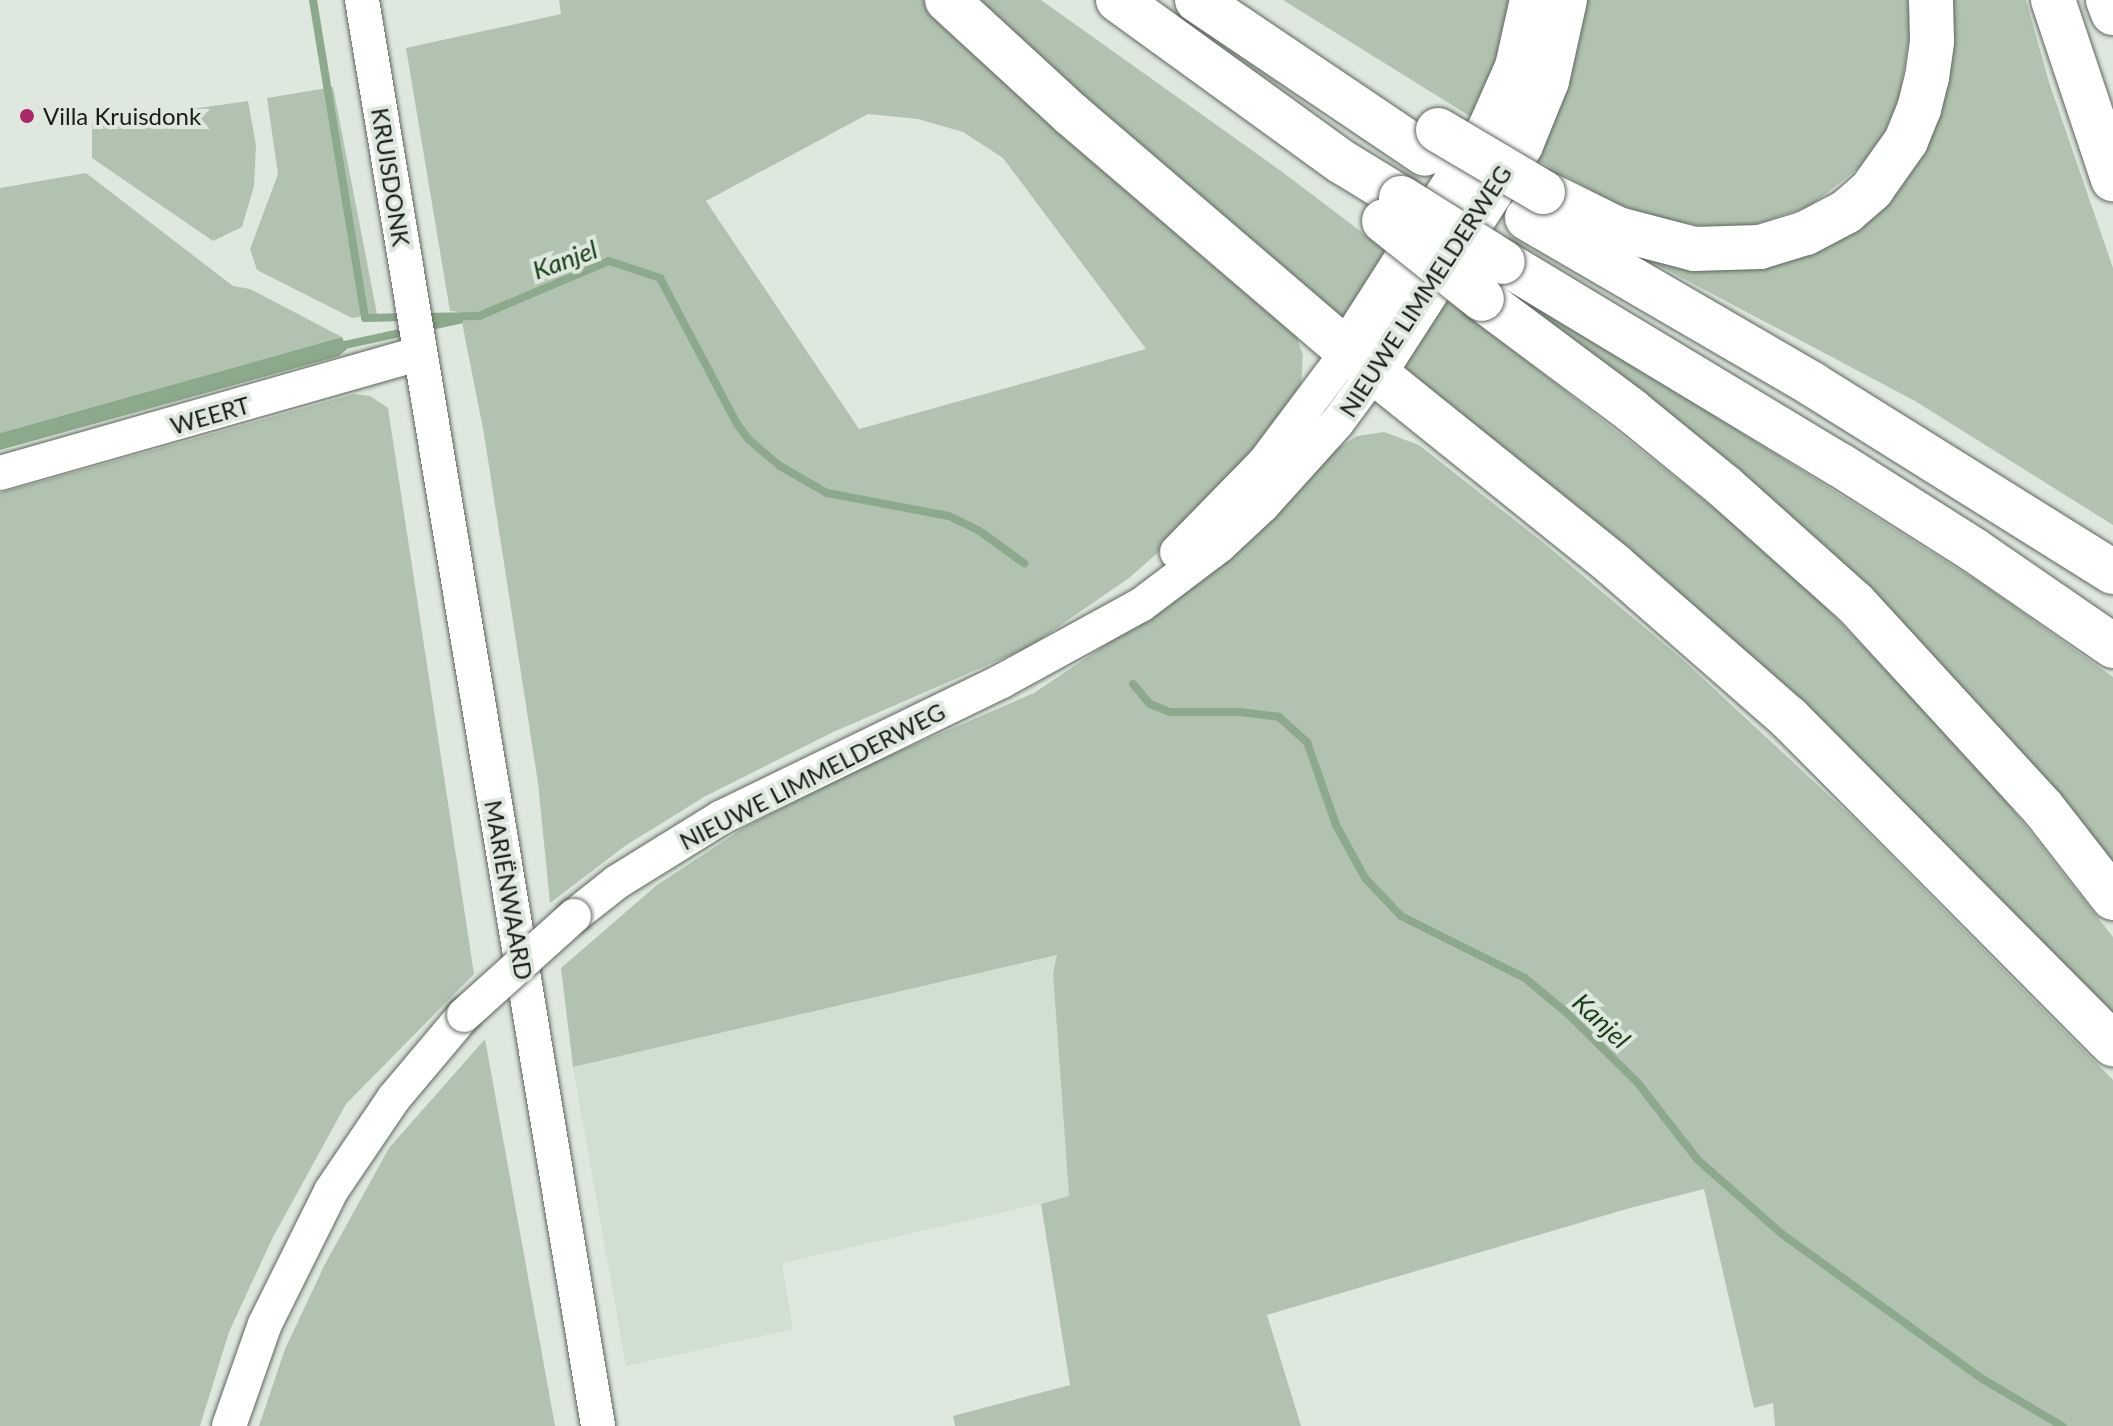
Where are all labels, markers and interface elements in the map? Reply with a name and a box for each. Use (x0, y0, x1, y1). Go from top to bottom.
place label: Villa Kruisdonk (43, 102, 201, 130)
street label: KRUISDONK (366, 106, 416, 248)
marker: Villa Kruisdonk (18, 107, 36, 125)
street label: NIEUWE LIMMELDERWEG (1333, 160, 1517, 422)
water label: Kanjel (528, 234, 602, 286)
street label: WEERT (167, 390, 253, 440)
street label: NIEUWE LIMMELDERWEG (675, 696, 949, 856)
street label: MARIËNWAARD (479, 798, 539, 982)
water label: Kanjel (1566, 987, 1636, 1055)

